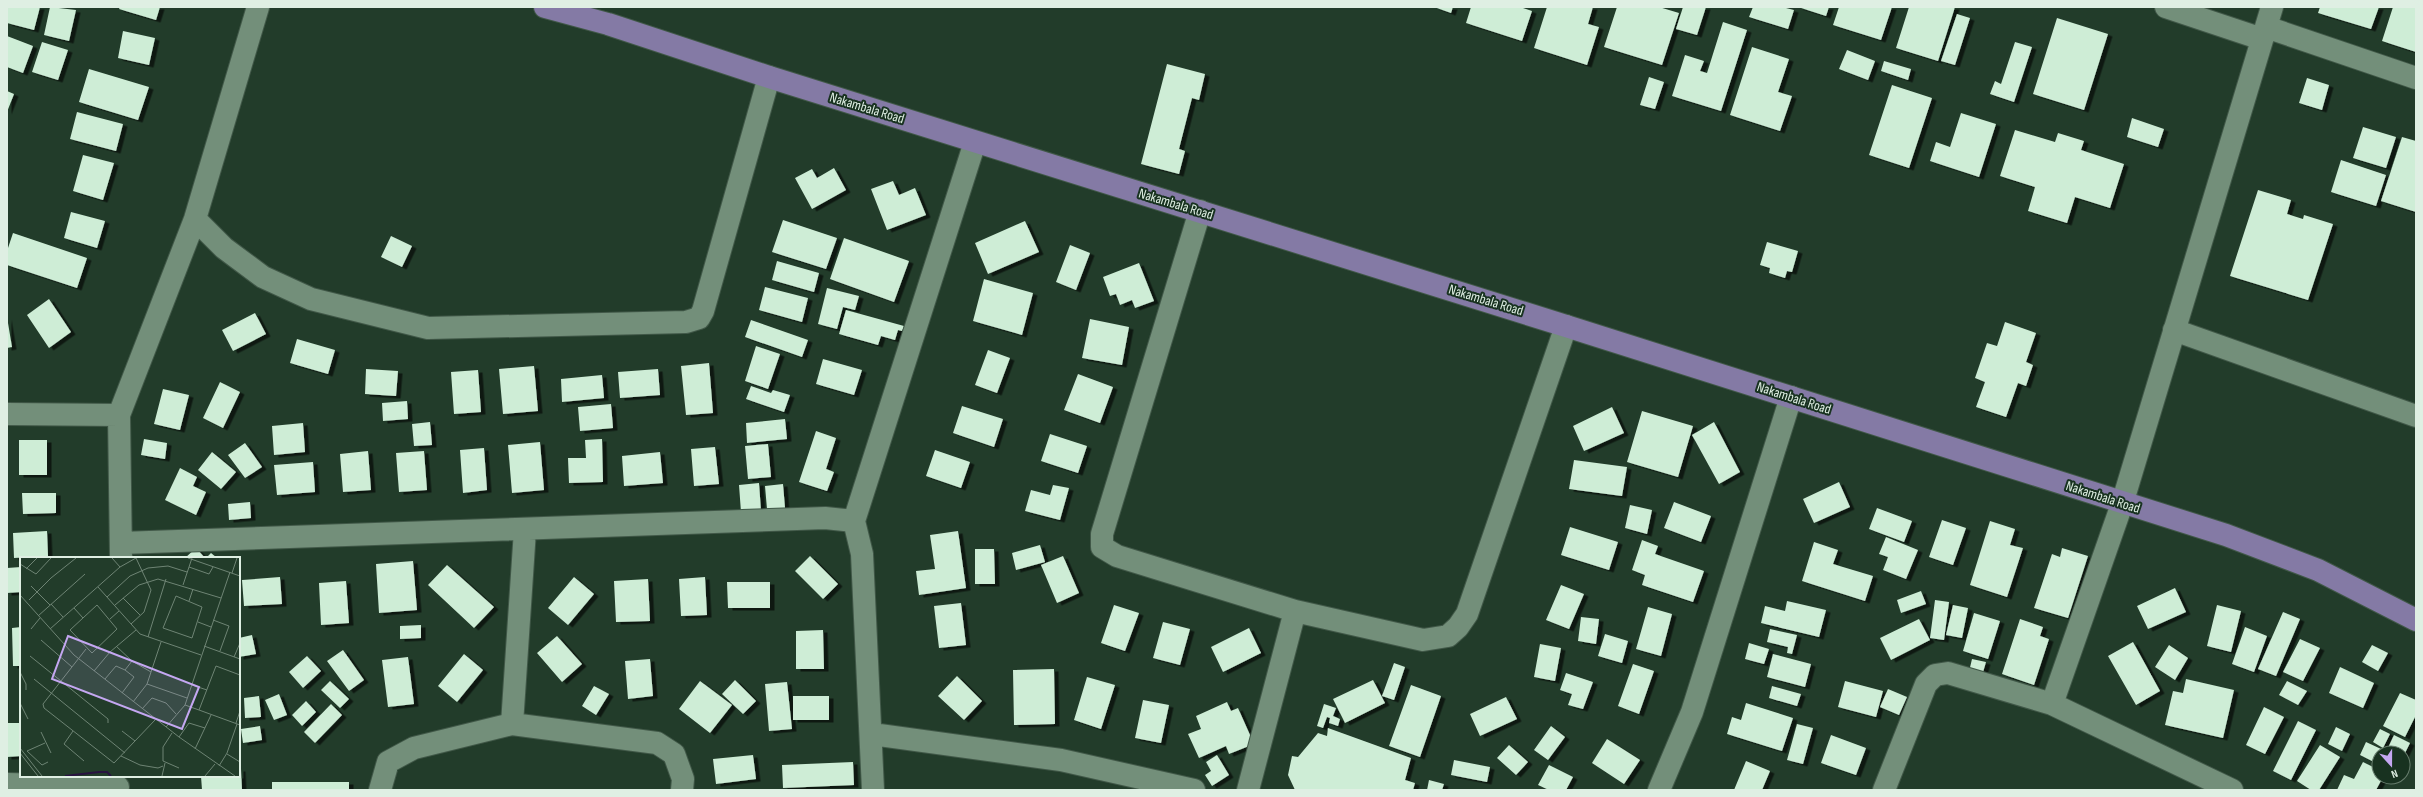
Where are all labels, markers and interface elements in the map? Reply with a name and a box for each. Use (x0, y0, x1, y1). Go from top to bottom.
street label: Nakambala Road (828, 89, 906, 127)
street label: Nakambala Road (1137, 185, 1215, 223)
street label: Nakambala Road (1447, 281, 1525, 319)
street label: Nakambala Road (1755, 378, 1833, 418)
street label: Nakambala Road (2064, 477, 2142, 517)
inset map (20, 557, 240, 777)
north arrow (2371, 745, 2411, 785)
text: N (2389, 767, 2399, 781)

